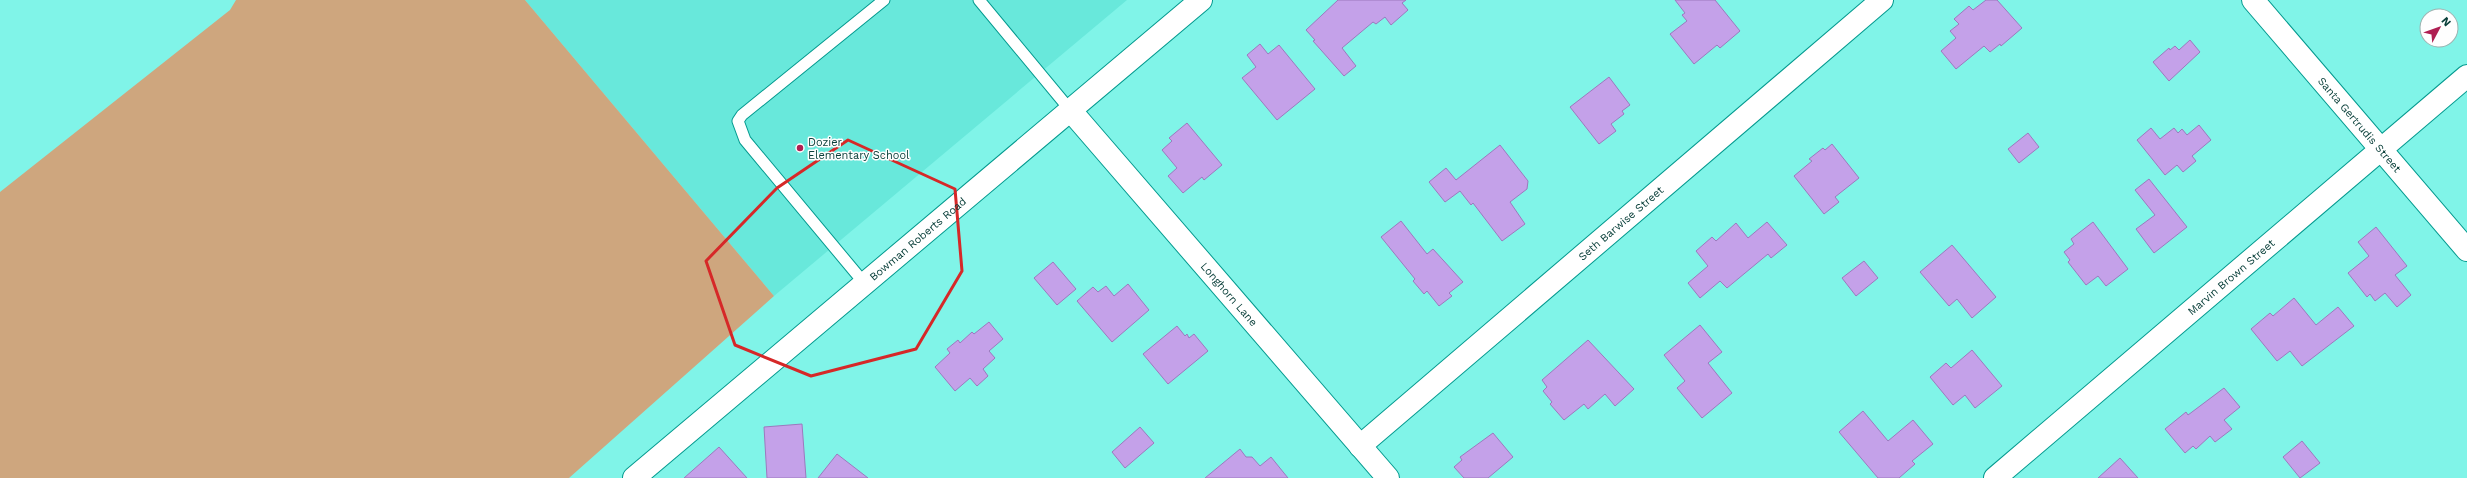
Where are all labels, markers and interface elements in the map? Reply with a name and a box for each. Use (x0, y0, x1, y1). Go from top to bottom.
north arrow (2419, 8, 2459, 48)
text: N (2439, 14, 2454, 29)
street label: Santa Gertrudis Street (2315, 74, 2404, 175)
place label: Dozier Elementary School (808, 136, 910, 162)
marker: Dozier Elementary School (795, 143, 805, 153)
street label: Seth Barwise Street (1576, 183, 1666, 263)
street label: Bowman Roberts Road (867, 194, 969, 283)
street label: Marvin Brown Street (2185, 236, 2277, 318)
street label: Longhorn Lane (1198, 260, 1260, 329)

